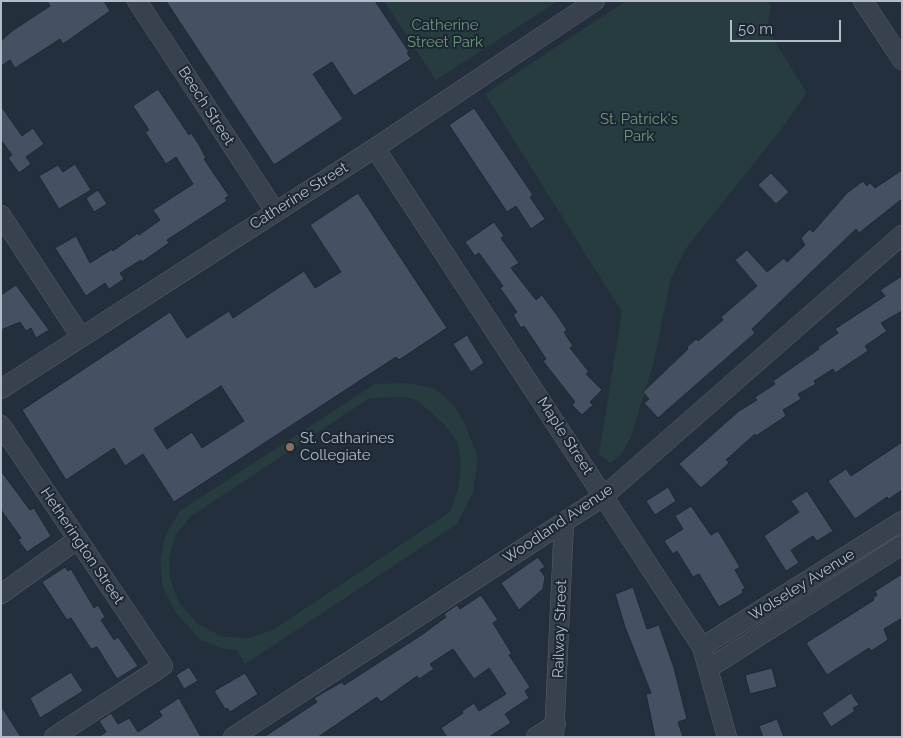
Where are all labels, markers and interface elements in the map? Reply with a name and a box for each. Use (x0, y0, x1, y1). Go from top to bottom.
scale bar (733, 10, 844, 42)
park label: Catherine Street Park (407, 16, 483, 51)
text: 50 m (738, 20, 773, 38)
street label: Beech Street (174, 63, 238, 149)
park label: St. Patrick's Park (600, 110, 678, 145)
street label: Catherine Street (247, 159, 351, 233)
street label: Maple Street (533, 394, 597, 478)
place label: St. Catharines Collegiate (300, 429, 394, 464)
marker: St. Catharines Collegiate (284, 441, 296, 453)
street label: Woodland Avenue (500, 481, 616, 567)
street label: Hetherington Street (36, 484, 128, 608)
street label: Wolseley Avenue (746, 545, 858, 625)
street label: Railway Street (549, 579, 571, 679)

